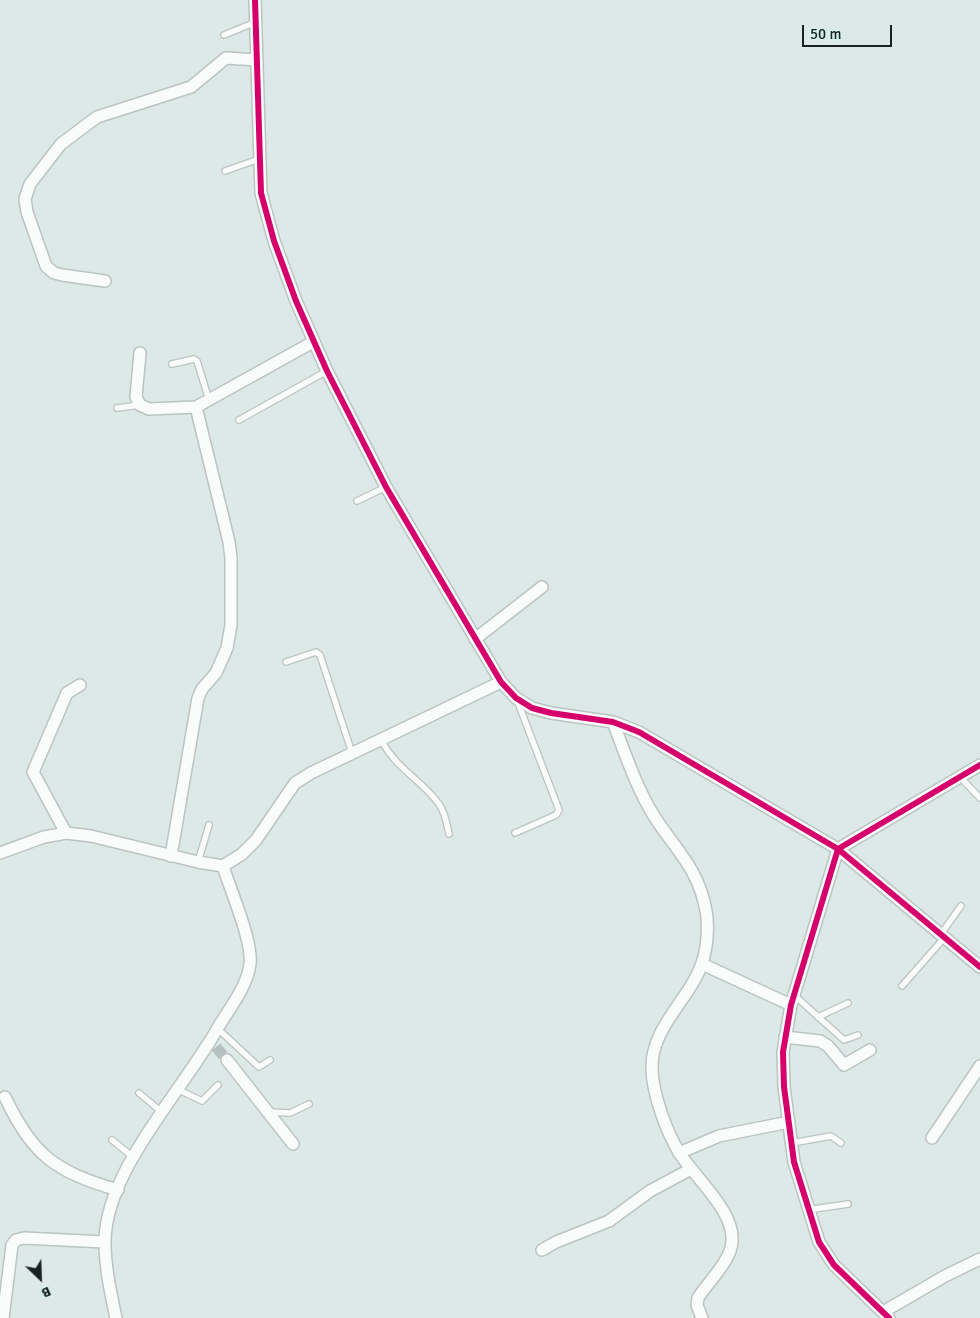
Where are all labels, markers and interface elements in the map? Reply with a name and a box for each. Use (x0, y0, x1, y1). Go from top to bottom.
scale bar (805, 15, 895, 47)
text: 50 m (810, 25, 841, 43)
north arrow (15, 1253, 65, 1303)
text: B (39, 1283, 54, 1302)

